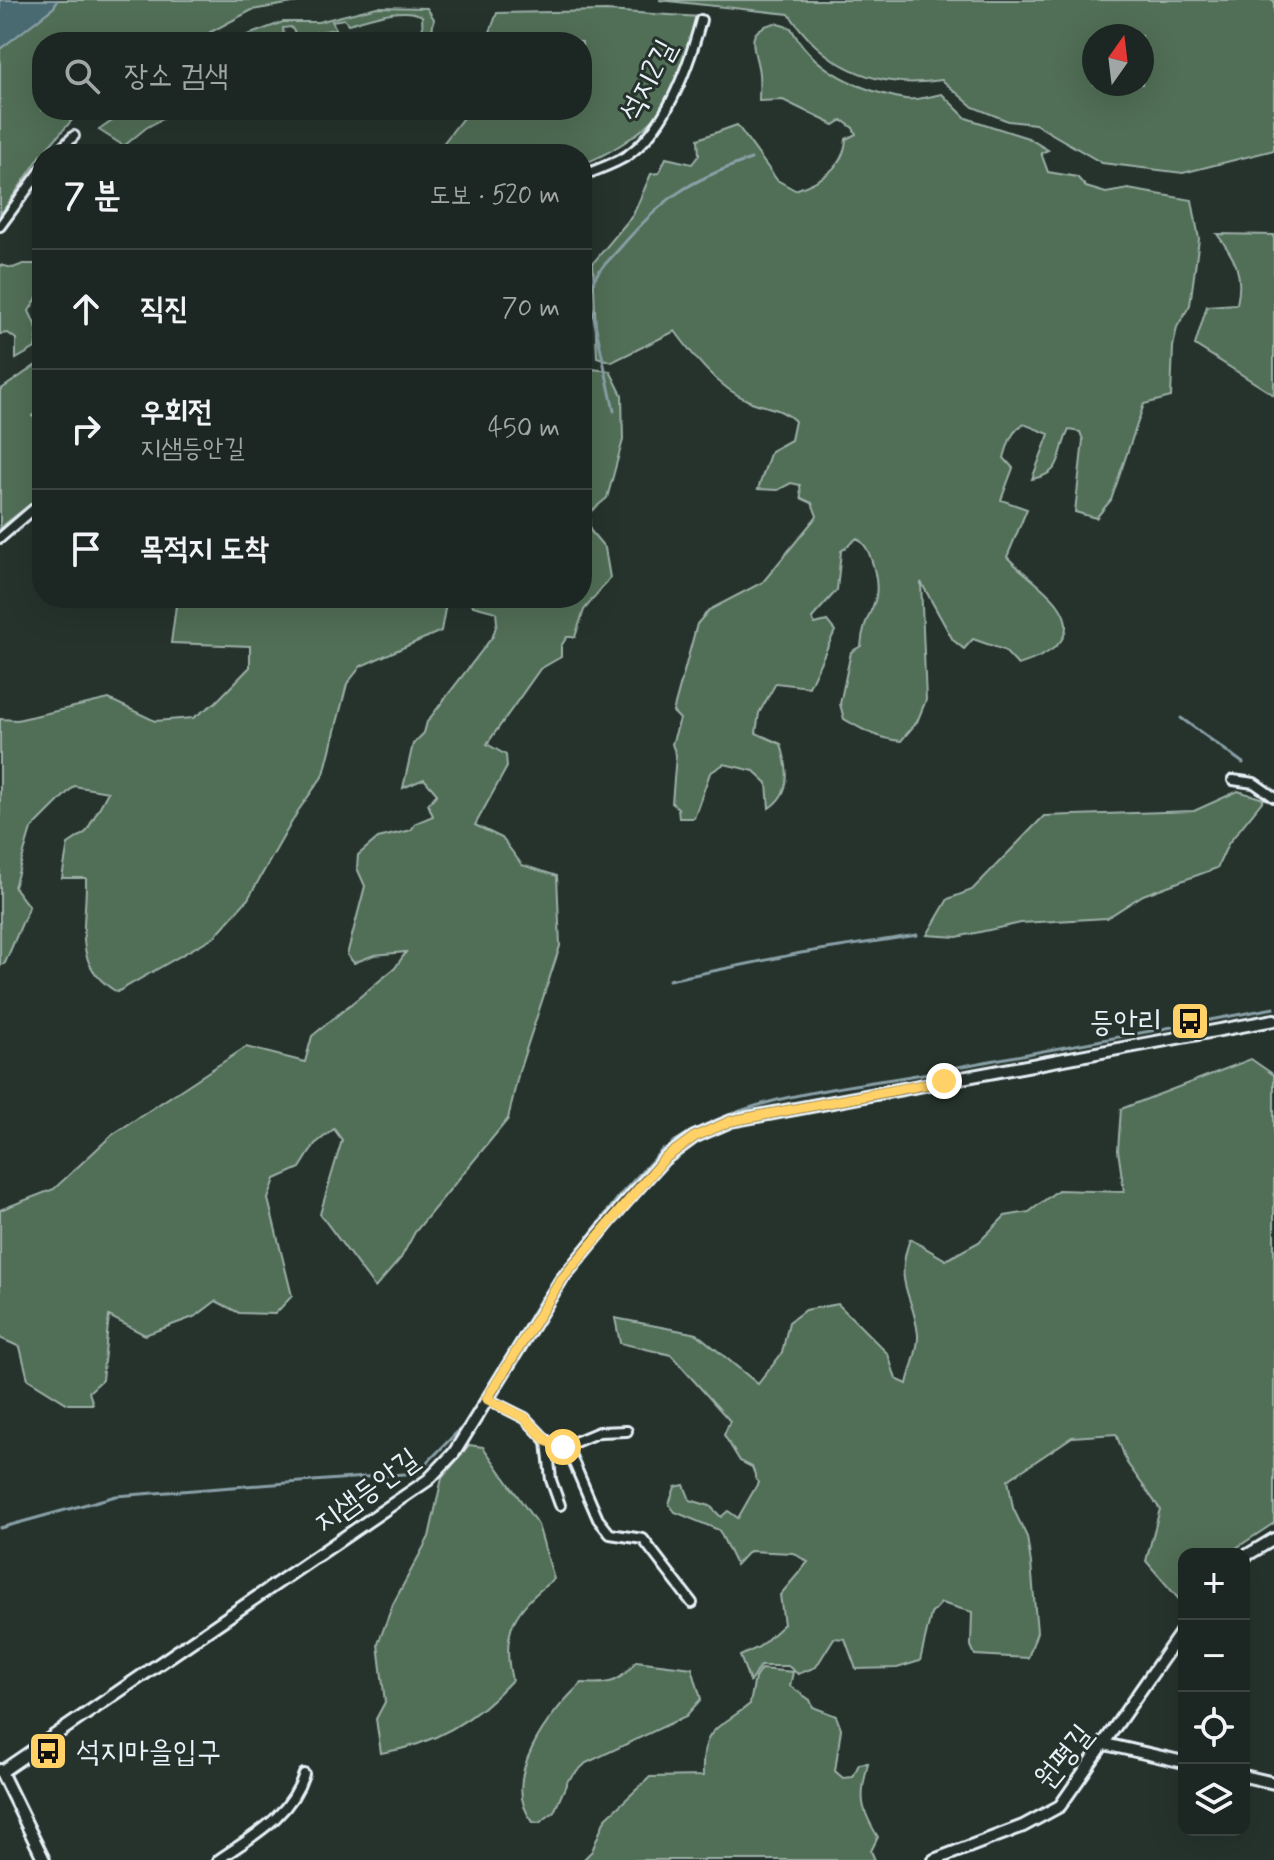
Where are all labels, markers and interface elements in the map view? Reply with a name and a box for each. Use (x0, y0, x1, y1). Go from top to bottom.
north arrow (1082, 24, 1154, 96)
search box (32, 32, 592, 120)
street label: 석지2길 (611, 33, 686, 128)
icon: search (60, 54, 104, 98)
text: 장소 검색 (124, 57, 229, 96)
text: 7 분 (64, 174, 121, 219)
text: 도보 · 520 m (430, 179, 560, 213)
icon: ahead (64, 287, 108, 331)
text: 직진 (140, 290, 188, 329)
text: 70 m (502, 292, 560, 326)
text: 우회전 (140, 393, 212, 432)
icon: right (64, 407, 108, 451)
text: 450 m (488, 412, 560, 446)
text: 지샘등안길 (140, 432, 245, 466)
icon: arrive (64, 527, 108, 571)
text: 목적지 도착 (140, 530, 269, 569)
bus stop icon: 등안리 (1169, 1000, 1211, 1042)
place label: 등안리 (1090, 1003, 1162, 1042)
route end (926, 1063, 962, 1099)
route start (545, 1429, 581, 1465)
street label: 지샘등안길 (307, 1440, 427, 1542)
map controls (1178, 1548, 1250, 1836)
button: + (1178, 1548, 1250, 1620)
button: − (1178, 1620, 1250, 1692)
button: locate (1178, 1692, 1250, 1764)
street label: 원평길 (1026, 1717, 1102, 1797)
bus stop icon: 석지마을입구 (27, 1730, 69, 1772)
place label: 석지마을입구 (76, 1733, 221, 1772)
button: layers (1178, 1764, 1250, 1836)

